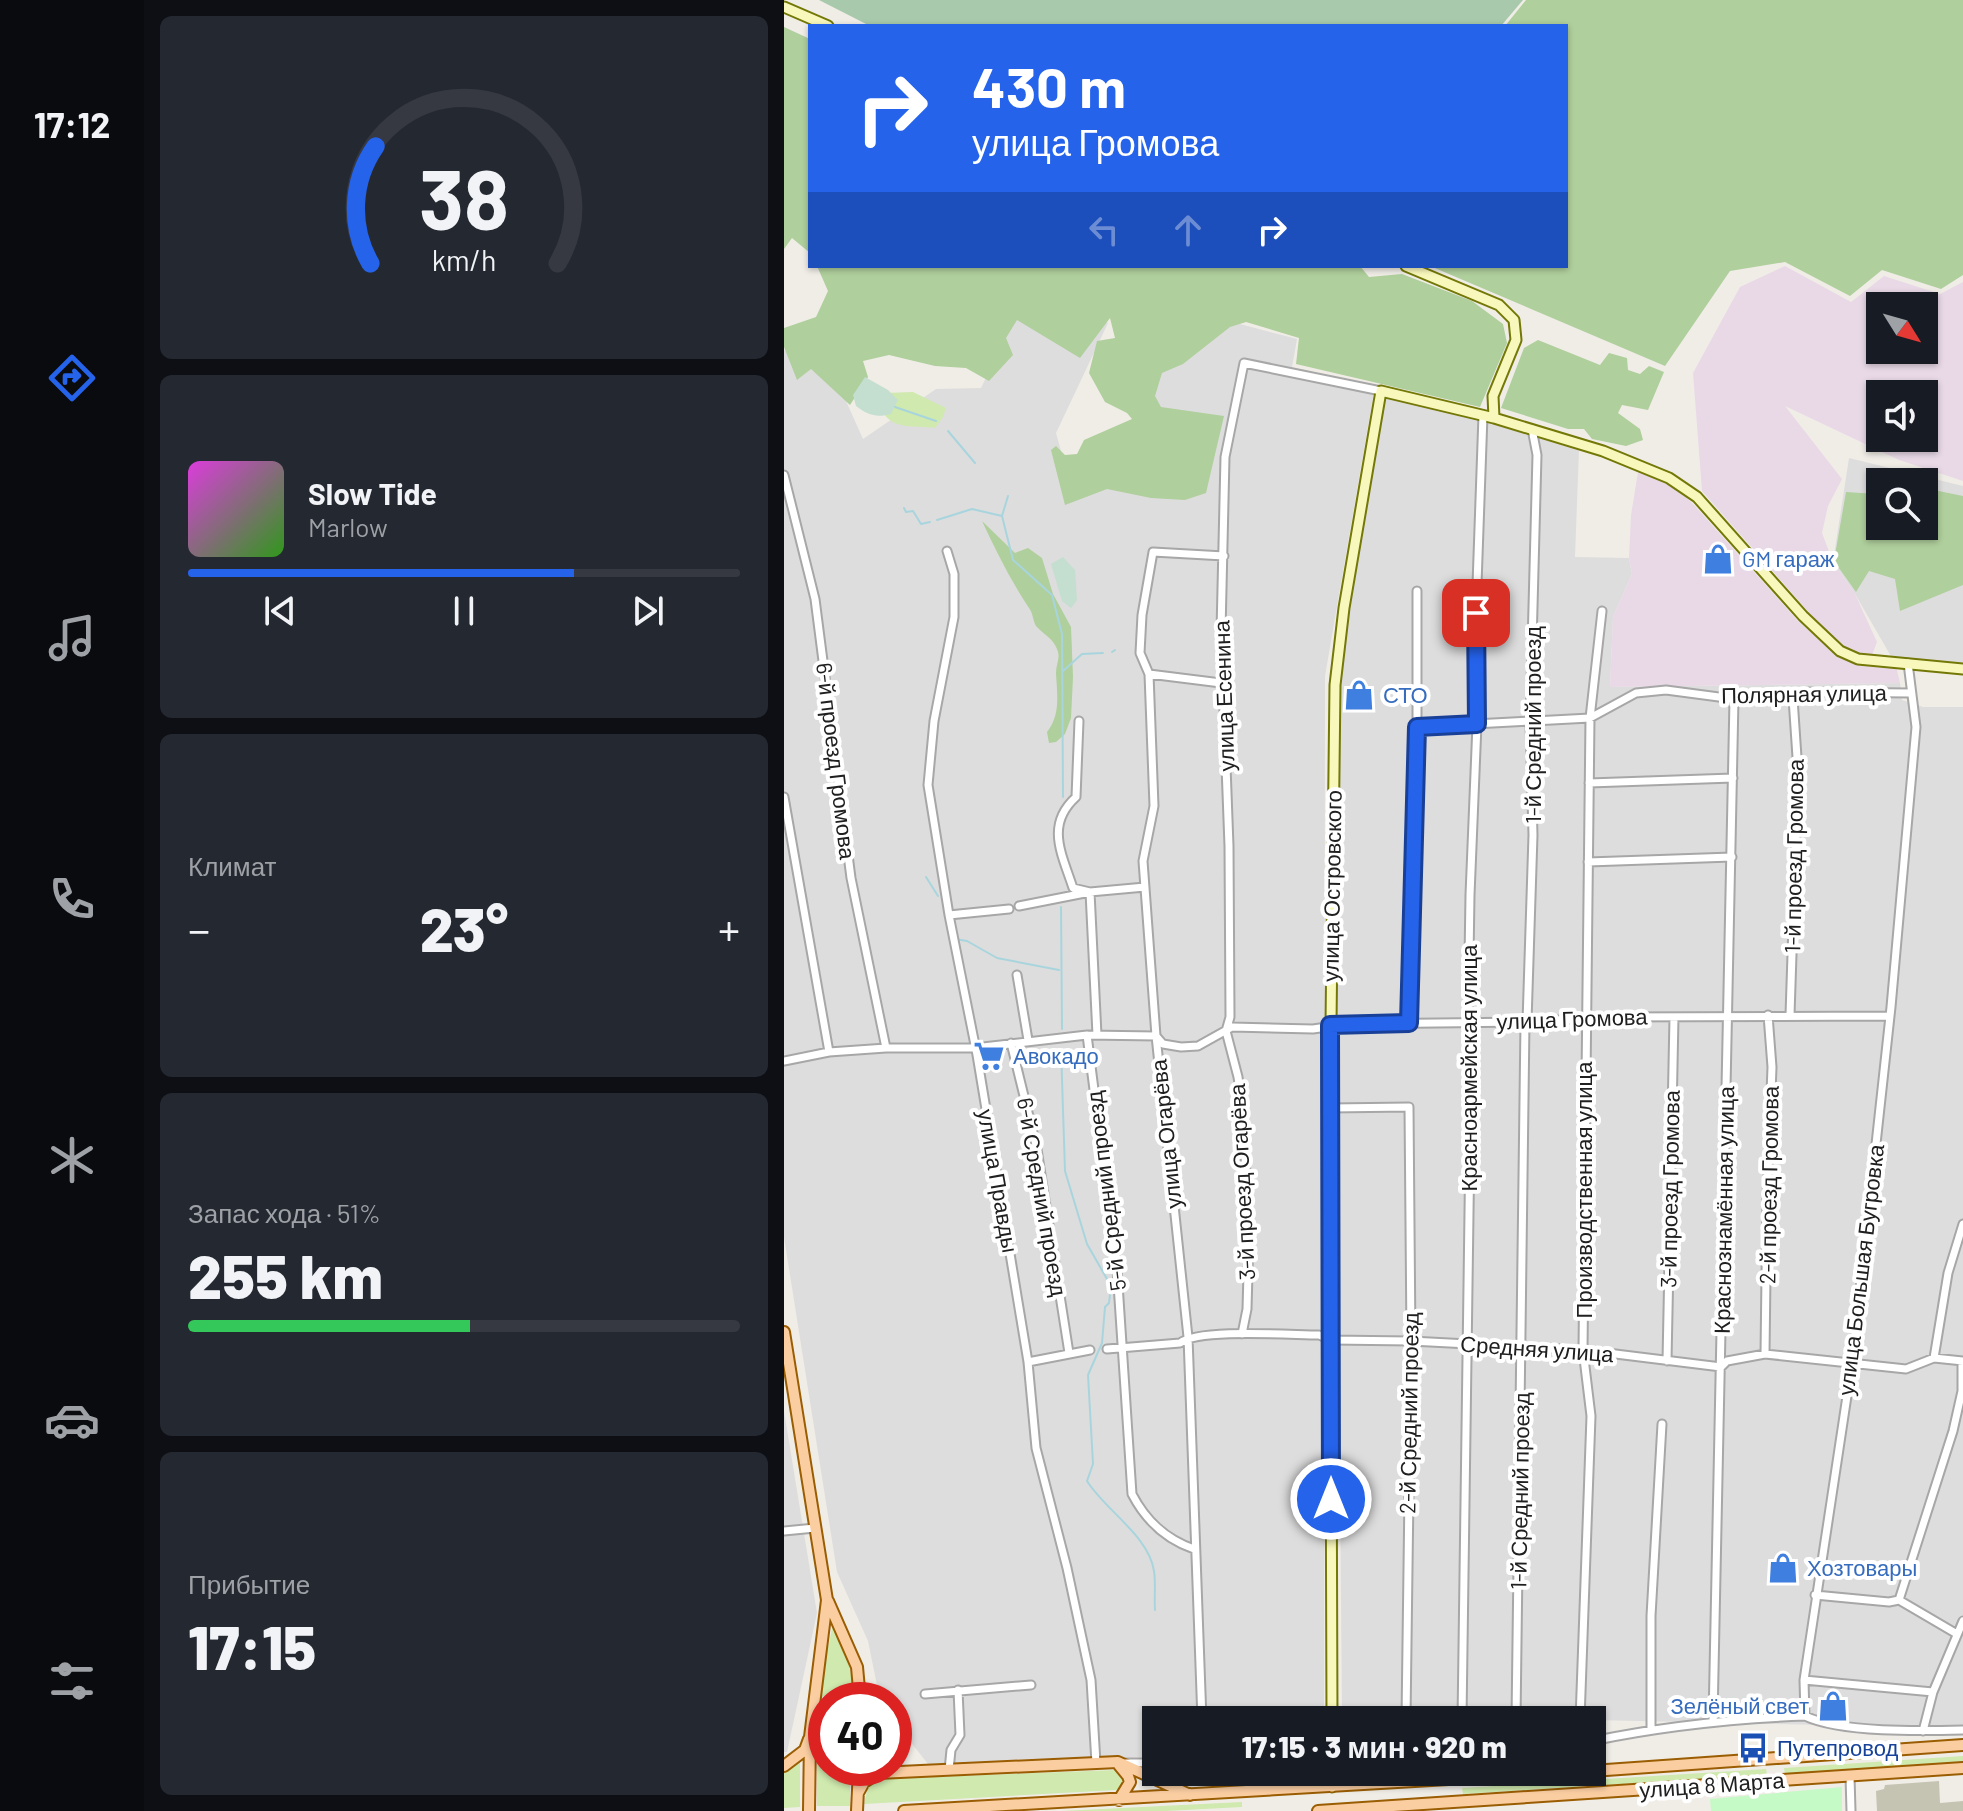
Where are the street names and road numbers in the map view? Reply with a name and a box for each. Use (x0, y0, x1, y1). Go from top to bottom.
street label: улица Есенина (1207, 619, 1240, 772)
street label: 1-й Средний проезд (1519, 626, 1546, 824)
street label: 6-й проезд Громова (811, 661, 862, 862)
street label: Полярная улица (1721, 679, 1888, 708)
street label: 1-й проезд Громова (1778, 758, 1809, 953)
street label: улица Островского (1316, 790, 1347, 982)
street label: Красноармейская улица (1455, 944, 1482, 1191)
street label: улица Громова (1496, 1002, 1649, 1035)
street label: улица Огарёва (1144, 1057, 1187, 1210)
street label: Производственная улица (1570, 1061, 1597, 1318)
street label: 3-й проезд Огарёва (1223, 1082, 1260, 1281)
street label: Краснознамённая улица (1708, 1085, 1739, 1334)
street label: 2-й проезд Громова (1753, 1085, 1784, 1284)
street label: 5-й Средний проезд (1080, 1089, 1131, 1293)
street label: 3-й проезд Громова (1654, 1089, 1685, 1288)
street label: 6-й Средний проезд (1012, 1096, 1073, 1298)
street label: улица Правды (973, 1107, 1024, 1255)
street label: улица Большая Бугровка (1832, 1142, 1889, 1397)
street label: 2-й Средний проезд (1393, 1312, 1424, 1514)
street label: Средняя улица (1459, 1330, 1615, 1367)
street label: 1-й Средний проезд (1504, 1392, 1535, 1590)
street label: улица 8 Марта (1639, 1766, 1786, 1803)

